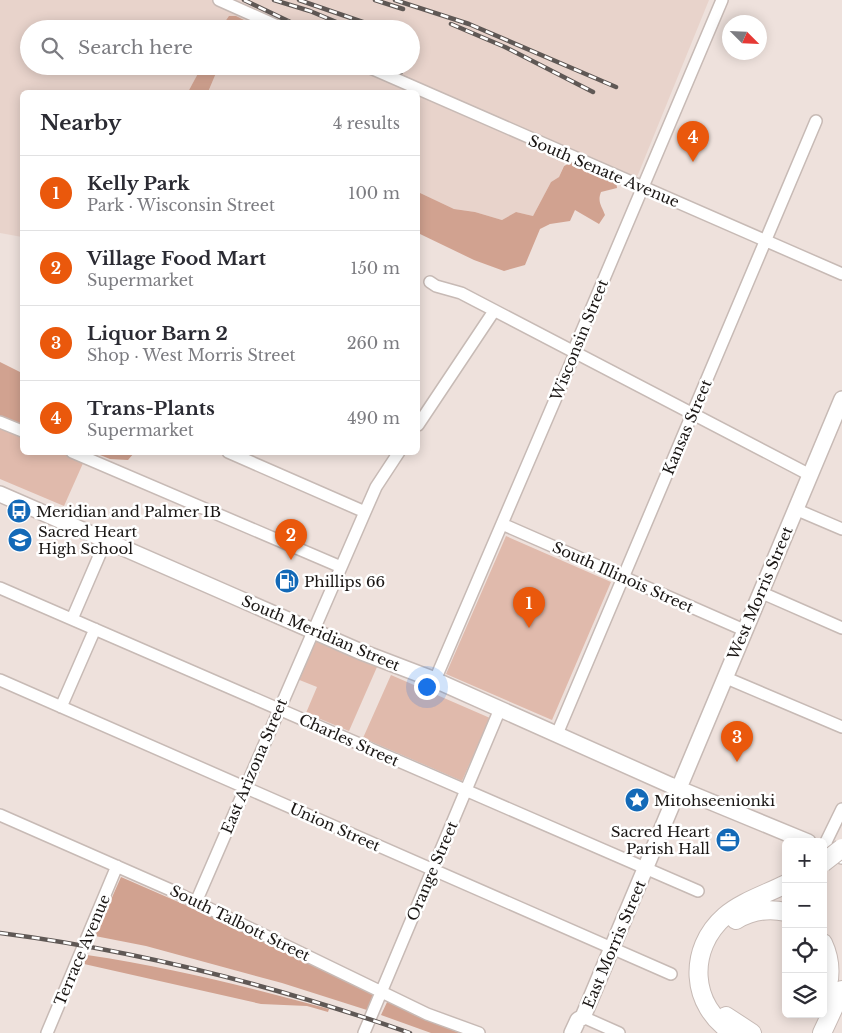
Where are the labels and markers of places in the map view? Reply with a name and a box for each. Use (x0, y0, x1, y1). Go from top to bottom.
pin: 4 (677, 121, 709, 162)
bus stop icon: Meridian and Palmer IB (6, 498, 32, 524)
place label: Meridian and Palmer IB (36, 502, 221, 521)
pin: 2 (275, 519, 307, 560)
place label: Sacred Heart High School (38, 522, 138, 558)
school or university icon: Sacred Heart High School (7, 527, 33, 553)
fuel station icon: Phillips 66 (274, 568, 300, 594)
place label: Phillips 66 (304, 572, 385, 591)
pin: 1 (513, 587, 545, 628)
pin: 3 (721, 721, 753, 762)
place icon: Mitohseenionki (624, 787, 650, 813)
place label: Mitohseenionki (654, 791, 775, 810)
place label: Sacred Heart Parish Hall (611, 822, 710, 858)
office icon: Sacred Heart Parish Hall (715, 827, 741, 853)

